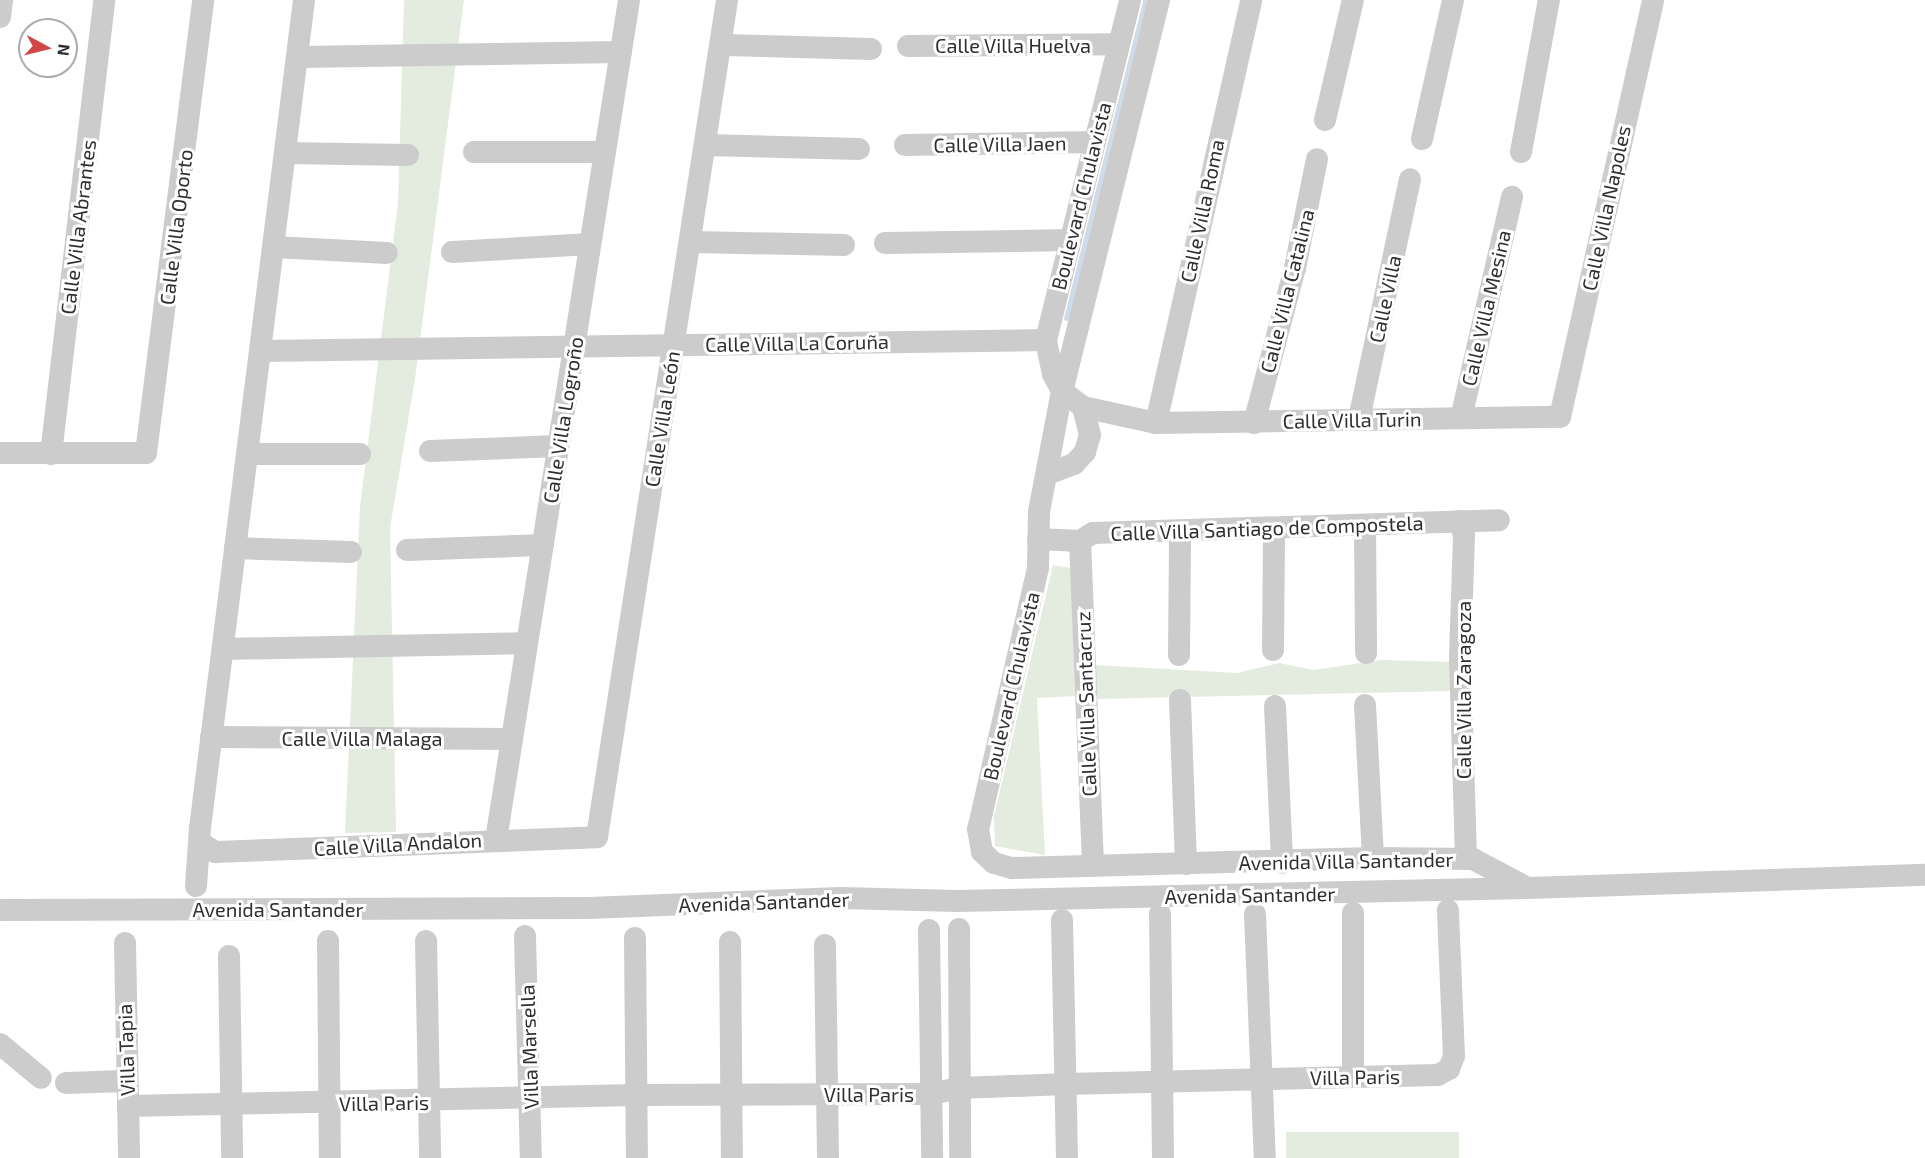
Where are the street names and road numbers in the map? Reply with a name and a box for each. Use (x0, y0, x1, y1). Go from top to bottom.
street label: Calle Villa Huelva (935, 33, 1091, 57)
street label: Boulevard Chulavista (1046, 100, 1116, 292)
street label: Calle Villa Napoles (1577, 123, 1635, 293)
street label: Calle Villa Jaen (933, 131, 1067, 157)
street label: Calle Villa Roma (1175, 137, 1229, 285)
street label: Calle Villa Abrantes (55, 138, 101, 316)
street label: Calle Villa Oporto (155, 148, 197, 306)
street label: Calle Villa Catalina (1255, 206, 1319, 376)
street label: Calle Villa Mesina (1456, 227, 1516, 389)
street label: Calle Villa (1364, 253, 1406, 345)
street label: Calle Villa La Coruña (705, 329, 889, 357)
street label: Calle Villa Logroño (538, 335, 588, 505)
street label: Calle Villa León (639, 349, 685, 489)
street label: Calle Villa Turin (1282, 407, 1422, 433)
street label: Calle Villa Santiago de Compostela (1110, 511, 1424, 545)
street label: Boulevard Chulavista (978, 589, 1044, 783)
street label: Calle Villa Zaragoza (1451, 601, 1475, 779)
street label: Calle Villa Santacruz (1071, 611, 1101, 797)
street label: Calle Villa Malaga (281, 726, 443, 750)
street label: Calle Villa Andalon (313, 828, 483, 860)
street label: Avenida Villa Santander (1238, 847, 1454, 875)
street label: Avenida Santander (1164, 882, 1336, 908)
street label: Avenida Santander (678, 887, 850, 917)
street label: Avenida Santander (193, 897, 363, 921)
street label: Villa Marsella (515, 984, 543, 1110)
street label: Villa Tapia (112, 1003, 140, 1097)
street label: Villa Paris (1310, 1064, 1400, 1090)
street label: Villa Paris (824, 1082, 914, 1106)
street label: Villa Paris (339, 1090, 429, 1116)

